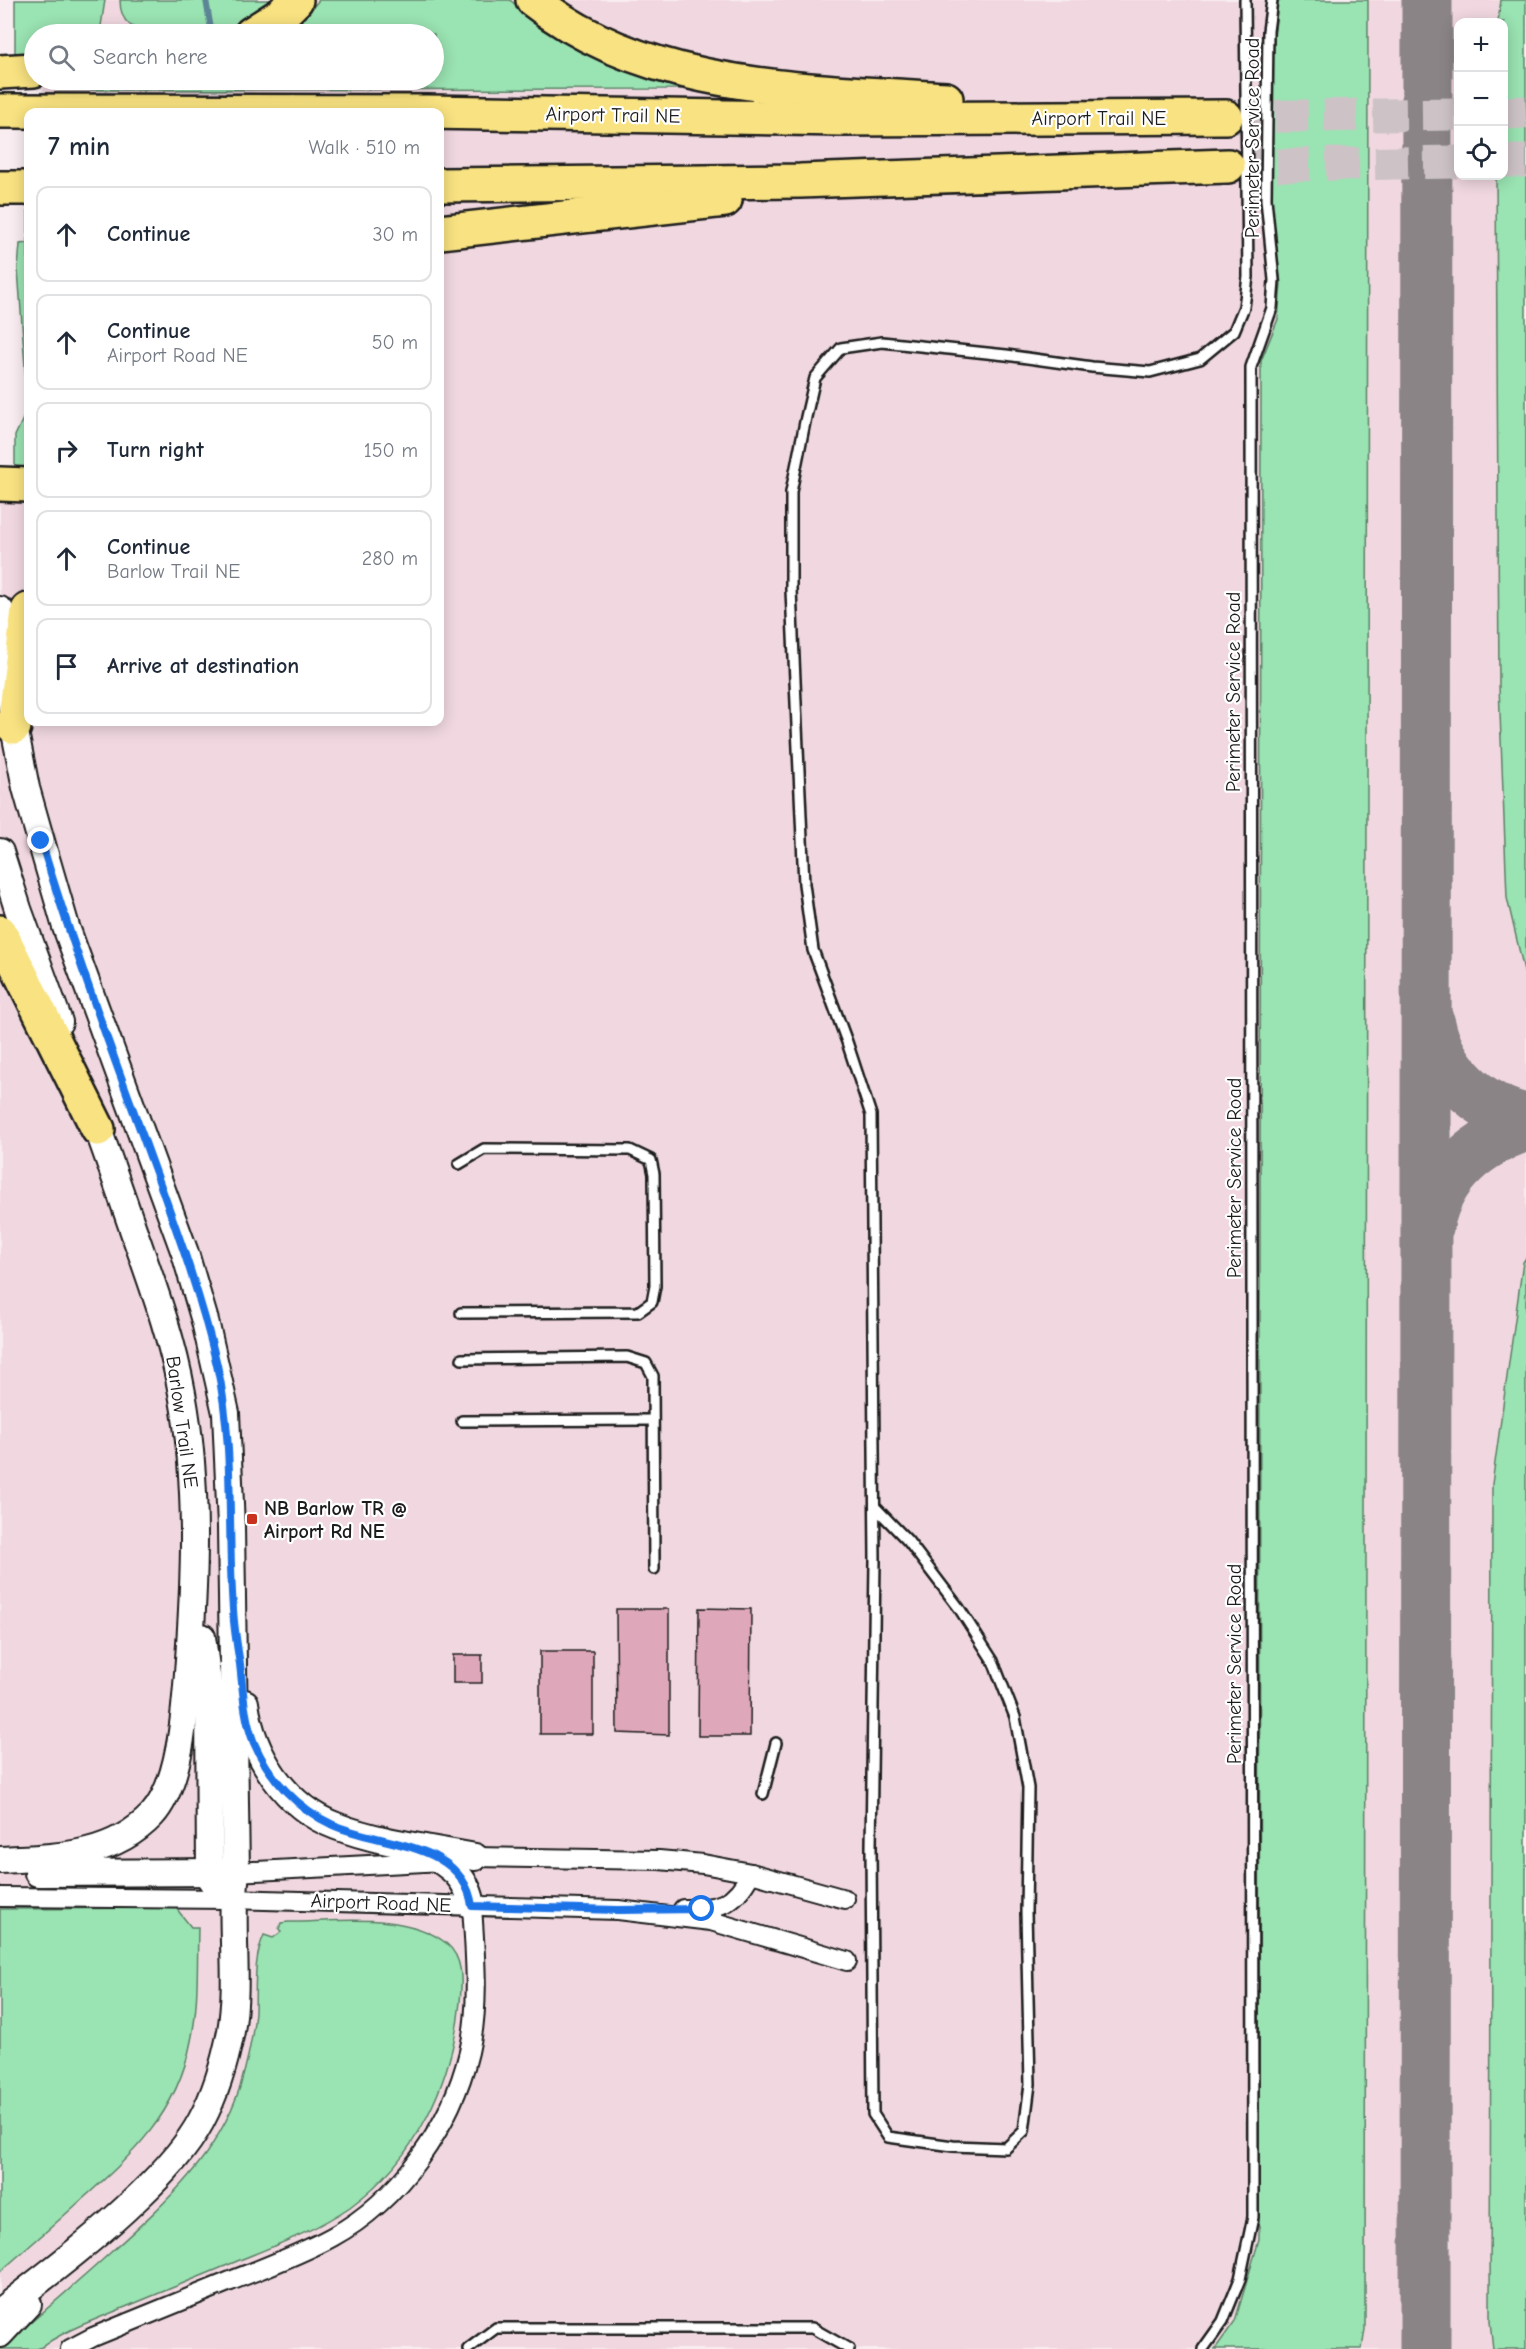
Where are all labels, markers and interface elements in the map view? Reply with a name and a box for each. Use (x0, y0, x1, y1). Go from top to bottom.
map controls (1454, 18, 1508, 180)
button: + (1454, 18, 1508, 72)
search box (24, 24, 444, 90)
street label: Perimeter Service Road (1241, 38, 1264, 238)
icon: search (45, 41, 78, 74)
text: Search here (93, 44, 208, 70)
button: − (1454, 72, 1508, 126)
street label: Airport Trail NE (545, 102, 681, 128)
street label: Airport Trail NE (1032, 107, 1166, 130)
button: locate (1454, 126, 1508, 180)
text: 7 min (48, 132, 110, 162)
text: Walk · 510 m (309, 136, 420, 159)
icon: ahead (50, 218, 83, 251)
text: Continue (107, 221, 190, 247)
text: 30 m (372, 223, 418, 246)
text: Continue (107, 318, 190, 344)
icon: ahead (50, 326, 83, 359)
text: 50 m (372, 331, 418, 354)
text: Airport Road NE (107, 344, 248, 367)
icon: right (50, 434, 83, 467)
text: Turn right (107, 437, 204, 463)
text: 150 m (364, 439, 418, 462)
text: Continue (107, 534, 190, 560)
icon: ahead (50, 542, 83, 575)
text: 280 m (362, 547, 418, 570)
text: Barlow Trail NE (107, 560, 240, 583)
street label: Perimeter Service Road (1222, 592, 1245, 792)
icon: arrive (50, 650, 83, 683)
text: Arrive at destination (107, 653, 299, 679)
route end (27, 827, 53, 853)
street label: Perimeter Service Road (1223, 1078, 1246, 1278)
street label: Barlow Trail NE (161, 1354, 203, 1490)
place label: NB Barlow TR @ Airport Rd NE (264, 1497, 408, 1543)
marker: NB Barlow TR @ Airport Rd NE (245, 1512, 259, 1526)
street label: Perimeter Service Road (1223, 1564, 1246, 1764)
street label: Airport Road NE (310, 1889, 452, 1917)
route start (688, 1895, 714, 1921)

